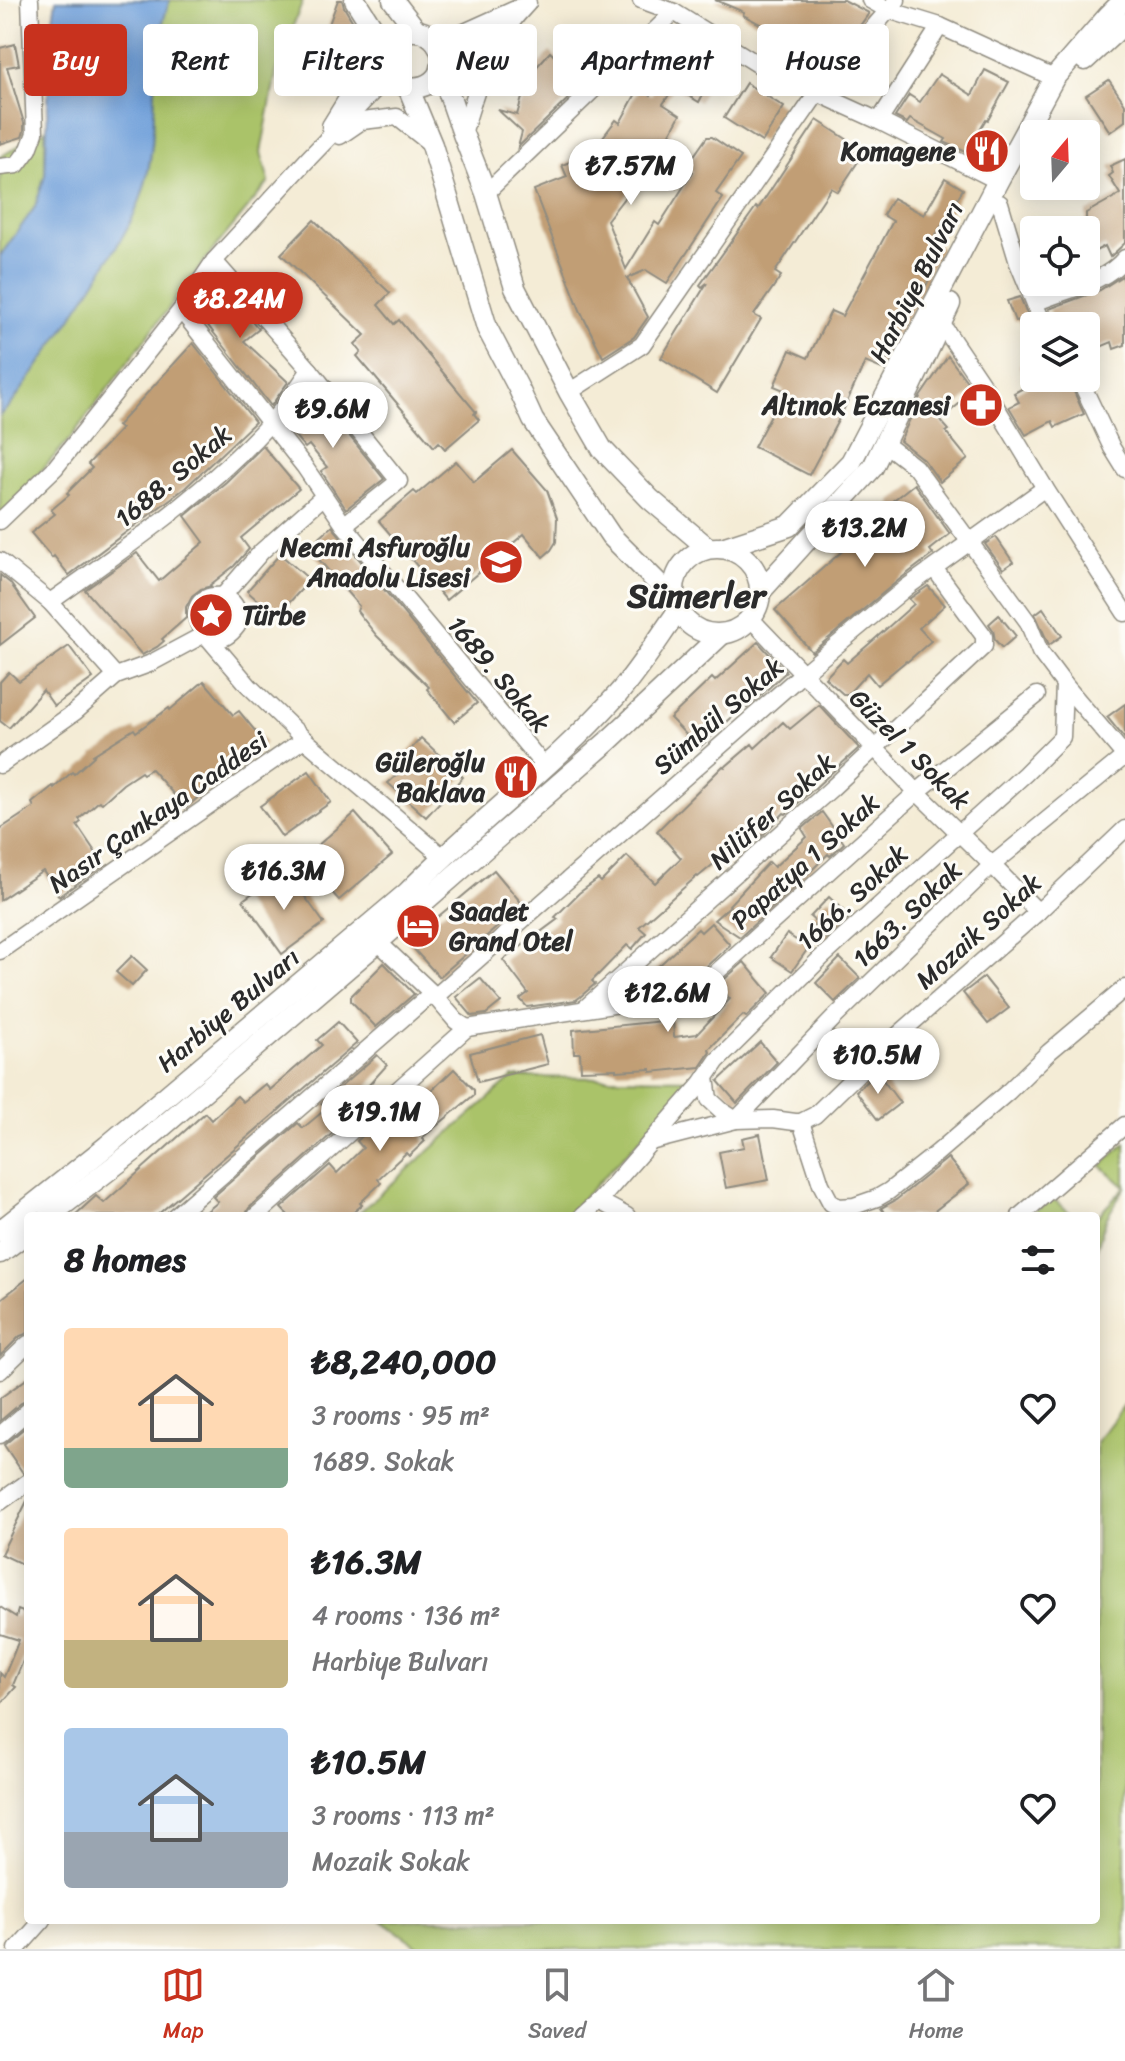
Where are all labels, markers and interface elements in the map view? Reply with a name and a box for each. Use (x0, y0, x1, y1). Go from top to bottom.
chip: Buy (24, 24, 127, 96)
chip: Rent (143, 24, 258, 96)
chip: Filters (274, 24, 412, 96)
chip: New (428, 24, 537, 96)
chip: Apartment (553, 24, 741, 96)
chip: House (757, 24, 889, 96)
north arrow (1020, 120, 1100, 200)
map controls (1020, 120, 1100, 392)
restaurant icon: Komagene (963, 127, 1011, 175)
place label: Komagene (840, 128, 957, 174)
pin: ₺7.57M (566, 139, 696, 207)
text: ₺7.57M (587, 142, 676, 188)
street label: Harbiye Bulvarı (855, 193, 977, 371)
button: locate (1020, 216, 1100, 296)
pin: ₺8.24M (175, 272, 305, 340)
text: ₺8.24M (195, 275, 285, 321)
button: layers (1020, 312, 1100, 392)
pharmacy icon: Altınok Eczanesi (957, 381, 1005, 429)
pin: ₺9.6M (277, 382, 389, 450)
place label: Altınok Eczanesi (761, 382, 952, 428)
text: ₺9.6M (296, 385, 370, 431)
street label: 1688. Sokak (104, 413, 242, 539)
pin: ₺13.2M (800, 501, 930, 569)
text: ₺13.2M (823, 504, 907, 550)
place label: Necmi Asfuroğlu Anadolu Lisesi (279, 524, 472, 600)
school or university icon: Necmi Asfuroğlu Anadolu Lisesi (477, 538, 525, 586)
district label: Sümerler (626, 566, 768, 626)
place icon: Türbe (187, 591, 235, 639)
place label: Türbe (242, 592, 307, 638)
street label: 1689. Sokak (436, 605, 562, 743)
street label: Sümbül Sokak (642, 645, 795, 787)
street label: Güzel 1 Sokak (838, 677, 982, 821)
street label: Nasır Çankaya Caddesi (38, 718, 278, 905)
place label: Güleroğlu Baklava (376, 739, 486, 815)
street label: Nilüfer Sokak (698, 741, 846, 881)
restaurant icon: Güleroğlu Baklava (492, 753, 540, 801)
street label: Papatya 1 Sokak (720, 781, 890, 941)
street label: 1666. Sokak (785, 832, 919, 962)
pin: ₺16.3M (219, 844, 349, 912)
text: ₺16.3M (242, 847, 326, 893)
street label: 1663. Sokak (841, 849, 973, 979)
street label: Mozaik Sokak (904, 861, 1052, 1001)
place label: Saadet Grand Otel (448, 888, 574, 964)
hotel icon: Saadet Grand Otel (394, 902, 442, 950)
street label: Harbiye Bulvarı (146, 936, 310, 1084)
pin: ₺12.6M (603, 966, 733, 1034)
text: ₺12.6M (626, 969, 710, 1015)
pin: ₺10.5M (813, 1028, 943, 1096)
text: ₺10.5M (835, 1031, 921, 1077)
pin: ₺19.1M (315, 1085, 445, 1153)
text: ₺19.1M (339, 1088, 421, 1134)
text: 8 homes (64, 1230, 186, 1290)
icon: filters (1016, 1238, 1060, 1282)
text: ₺8,240,000 (312, 1332, 496, 1392)
icon: home (128, 1360, 224, 1456)
icon: heart (1016, 1386, 1060, 1430)
text: 3 rooms · 95 m² (312, 1392, 490, 1438)
text: 1689. Sokak (312, 1438, 454, 1484)
text: ₺16.3M (312, 1532, 421, 1592)
icon: home (128, 1560, 224, 1656)
icon: heart (1016, 1586, 1060, 1630)
text: 4 rooms · 136 m² (312, 1592, 500, 1638)
text: Harbiye Bulvarı (312, 1638, 489, 1684)
text: ₺10.5M (312, 1732, 426, 1792)
icon: home (128, 1760, 224, 1856)
icon: heart (1016, 1786, 1060, 1830)
text: 3 rooms · 113 m² (312, 1792, 495, 1838)
text: Mozaik Sokak (312, 1838, 470, 1884)
tab: Map (161, 1963, 205, 2050)
tab: Saved (528, 1963, 586, 2050)
tab: Home (909, 1963, 964, 2050)

